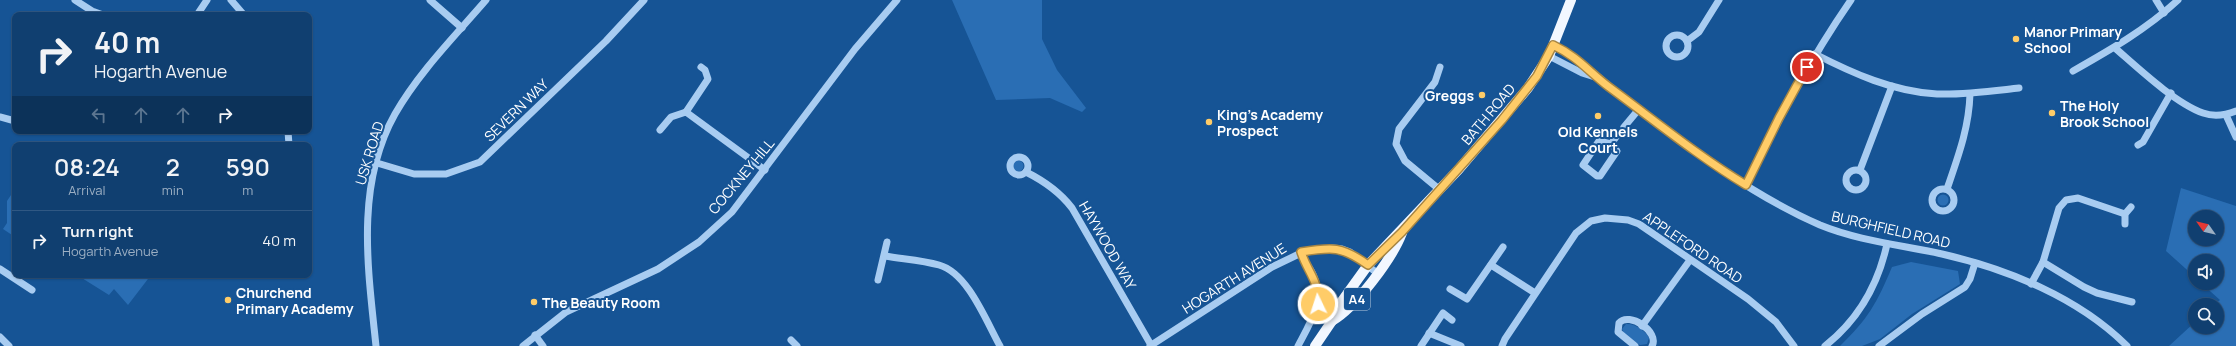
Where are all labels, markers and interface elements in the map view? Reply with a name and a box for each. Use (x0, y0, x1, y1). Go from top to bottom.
place label: Manor Primary School (2024, 22, 2122, 57)
text: 40 m (94, 23, 160, 61)
icon: right (28, 28, 80, 80)
marker: Manor Primary School (2011, 34, 2021, 44)
pin (1790, 50, 1824, 84)
icon: arrive (1796, 56, 1818, 78)
text: Hogarth Avenue (94, 59, 227, 83)
street label: SEVERN WAY (480, 74, 552, 145)
street label: BATH ROAD (1457, 79, 1519, 149)
place label: Greggs (1425, 86, 1474, 105)
marker: Greggs (1477, 90, 1487, 100)
place label: The Holy Brook School (2060, 96, 2149, 131)
icon: left (88, 104, 110, 126)
icon: ahead (130, 104, 152, 126)
icon: ahead (172, 104, 194, 126)
icon: right (214, 104, 236, 126)
place label: King's Academy Prospect (1217, 105, 1323, 140)
marker: The Holy Brook School (2047, 108, 2057, 118)
marker: Old Kennels Court (1593, 111, 1603, 121)
marker: King's Academy Prospect (1204, 117, 1214, 127)
street label: USK ROAD (350, 119, 388, 187)
place label: Old Kennels Court (1558, 122, 1638, 157)
street label: COCKNEY HILL (704, 134, 778, 218)
text: 08:24 (54, 150, 120, 183)
text: 2 (166, 150, 180, 183)
text: 590 (226, 150, 270, 183)
text: Arrival (68, 181, 105, 199)
text: min (162, 181, 184, 199)
text: m (242, 181, 253, 199)
street label: HAYWOOD WAY (1075, 198, 1141, 293)
street label: BURGHFIELD ROAD (1830, 206, 1952, 252)
street label: APPLEFORD ROAD (1640, 207, 1746, 287)
north arrow (2188, 210, 2224, 246)
map controls (2188, 210, 2224, 334)
text: Turn right (62, 221, 133, 242)
icon: right (28, 230, 50, 252)
text: 40 m (262, 230, 296, 251)
street label: HOGARTH AVENUE (1178, 238, 1290, 318)
text: Hogarth Avenue (62, 242, 158, 260)
button: sound (2188, 254, 2224, 290)
place label: Churchend Primary Academy (236, 283, 354, 318)
position arrow (1297, 283, 1339, 325)
road number: A4 (1344, 288, 1370, 310)
place label: The Beauty Room (542, 293, 660, 312)
marker: Churchend Primary Academy (223, 295, 233, 305)
marker: The Beauty Room (529, 297, 539, 307)
button: search (2188, 298, 2224, 334)

